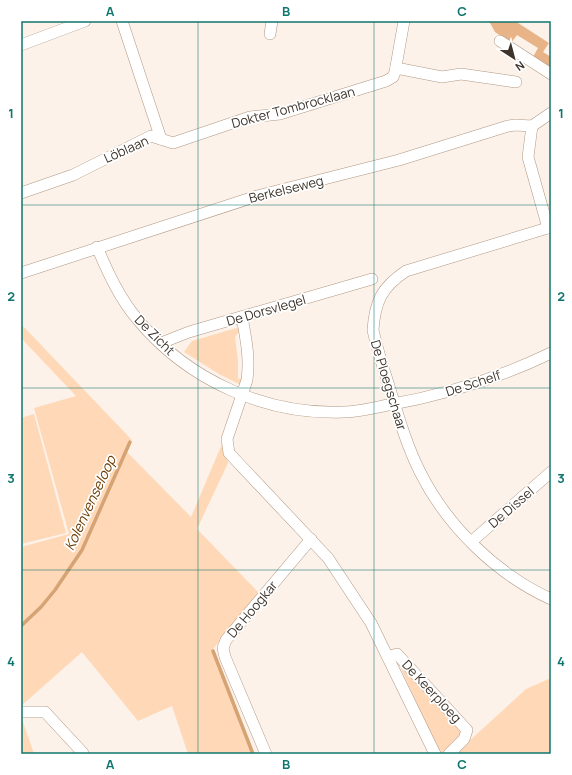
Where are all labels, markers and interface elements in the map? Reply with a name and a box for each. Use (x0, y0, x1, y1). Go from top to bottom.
text: A (106, 2, 115, 20)
text: B (282, 2, 290, 20)
text: C (457, 2, 467, 20)
north arrow (494, 38, 534, 78)
text: N (512, 58, 528, 75)
street label: Dokter Tombrocklaan (229, 82, 357, 132)
text: 1 (8, 104, 14, 122)
text: 1 (558, 104, 564, 122)
street label: Löblaan (101, 131, 151, 167)
street label: Berkelseweg (247, 171, 325, 207)
text: 2 (7, 287, 15, 305)
text: 2 (557, 287, 565, 305)
street label: De Dorsvlegel (224, 290, 308, 330)
street label: De Zicht (131, 311, 179, 359)
street label: De Ploegschaar (367, 338, 411, 433)
street label: De Schelf (443, 365, 503, 400)
water label: Kolenvenseloop (59, 452, 120, 553)
text: 3 (7, 469, 15, 487)
text: 3 (557, 469, 565, 487)
street label: De Dissel (484, 482, 538, 532)
street label: De Hoogkar (223, 576, 281, 641)
text: 4 (7, 652, 15, 670)
text: 4 (557, 652, 565, 670)
street label: De Keerploeg (398, 656, 466, 726)
text: A (106, 755, 115, 773)
text: B (282, 755, 290, 773)
text: C (457, 755, 467, 773)

